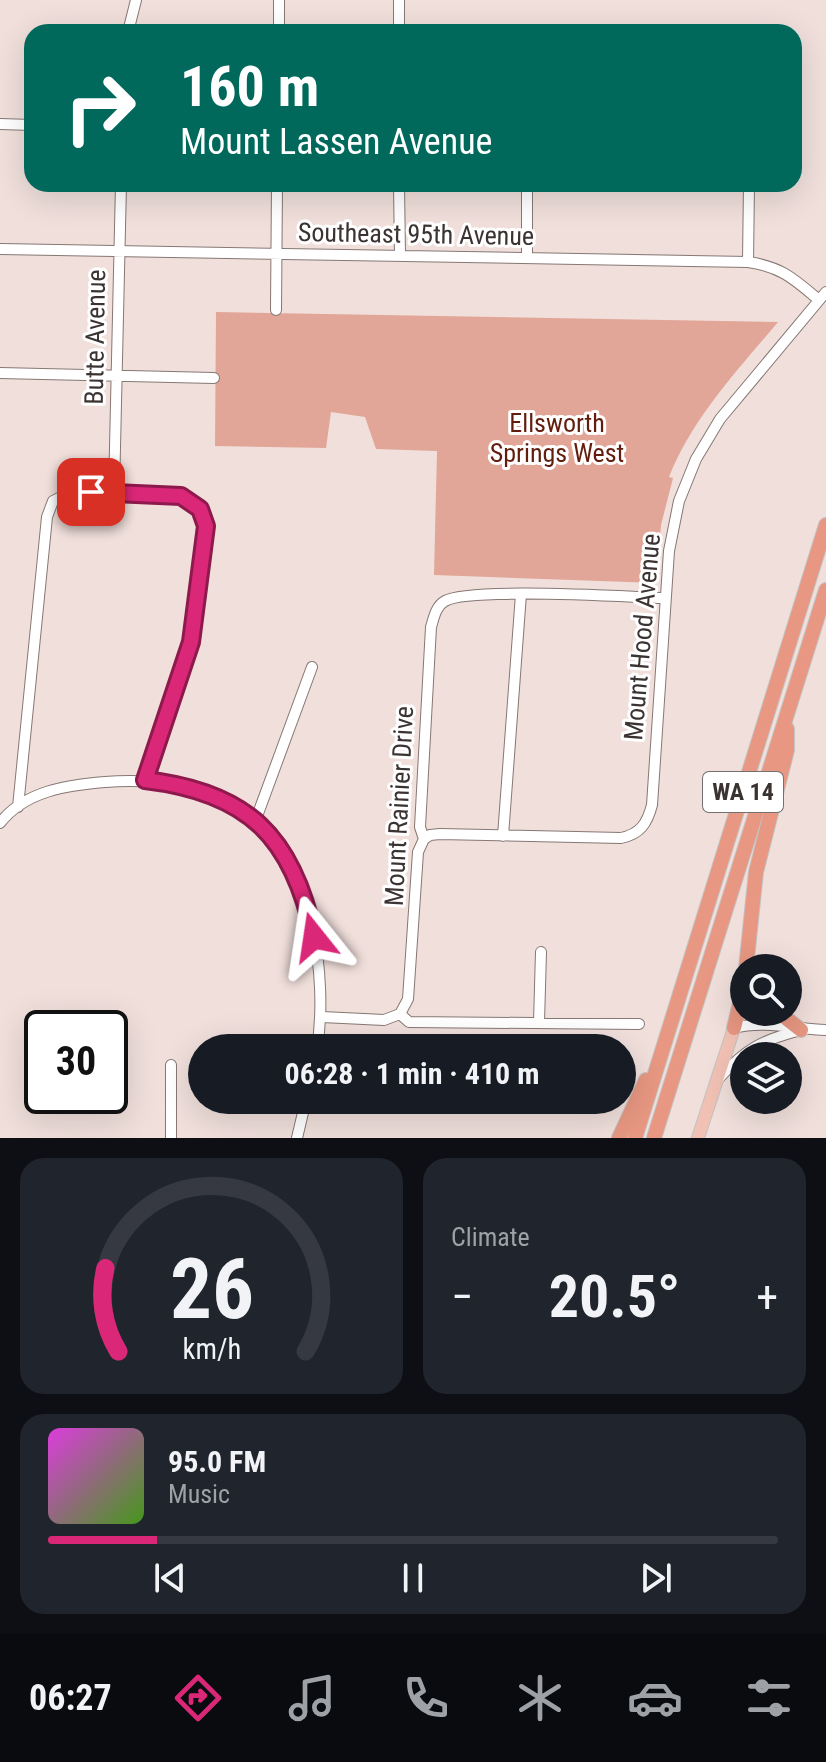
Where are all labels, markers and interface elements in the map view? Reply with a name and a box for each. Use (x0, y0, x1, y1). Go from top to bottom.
text: 160 m (180, 54, 319, 120)
icon: right (48, 56, 152, 160)
text: Mount Lassen Avenue (180, 121, 492, 163)
street label: Southeast 95th Avenue (298, 217, 534, 251)
street label: Butte Avenue (79, 269, 111, 405)
park label: Ellsworth Springs West (490, 408, 624, 468)
pin (57, 458, 125, 526)
icon: arrive (69, 470, 113, 514)
street label: Mount Hood Avenue (618, 532, 666, 742)
street label: Mount Rainier Drive (379, 705, 419, 907)
road number: WA 14 (703, 772, 783, 812)
position arrow (272, 895, 356, 979)
map controls (730, 954, 802, 1114)
button: search (730, 954, 802, 1026)
speed limit sign: 30 (24, 1010, 128, 1114)
button: layers (730, 1042, 802, 1114)
text: 06:28 · 1 min · 410 m (285, 1056, 539, 1091)
text: Climate (451, 1222, 530, 1252)
text: 26 (169, 1241, 254, 1338)
text: 20.5° (549, 1261, 680, 1332)
text: − (451, 1271, 473, 1323)
text: + (756, 1271, 778, 1323)
text: km/h (182, 1332, 241, 1366)
text: 95.0 FM (168, 1444, 266, 1479)
text: Music (168, 1479, 230, 1509)
icon: previous (148, 1556, 192, 1600)
icon: pause (391, 1556, 435, 1600)
icon: next (634, 1556, 678, 1600)
icon: directions (170, 1670, 226, 1726)
icon: music (284, 1670, 340, 1726)
icon: phone (398, 1670, 454, 1726)
icon: climate (512, 1670, 568, 1726)
icon: car (627, 1670, 683, 1726)
icon: filters (741, 1670, 797, 1726)
text: 06:27 (29, 1677, 112, 1719)

